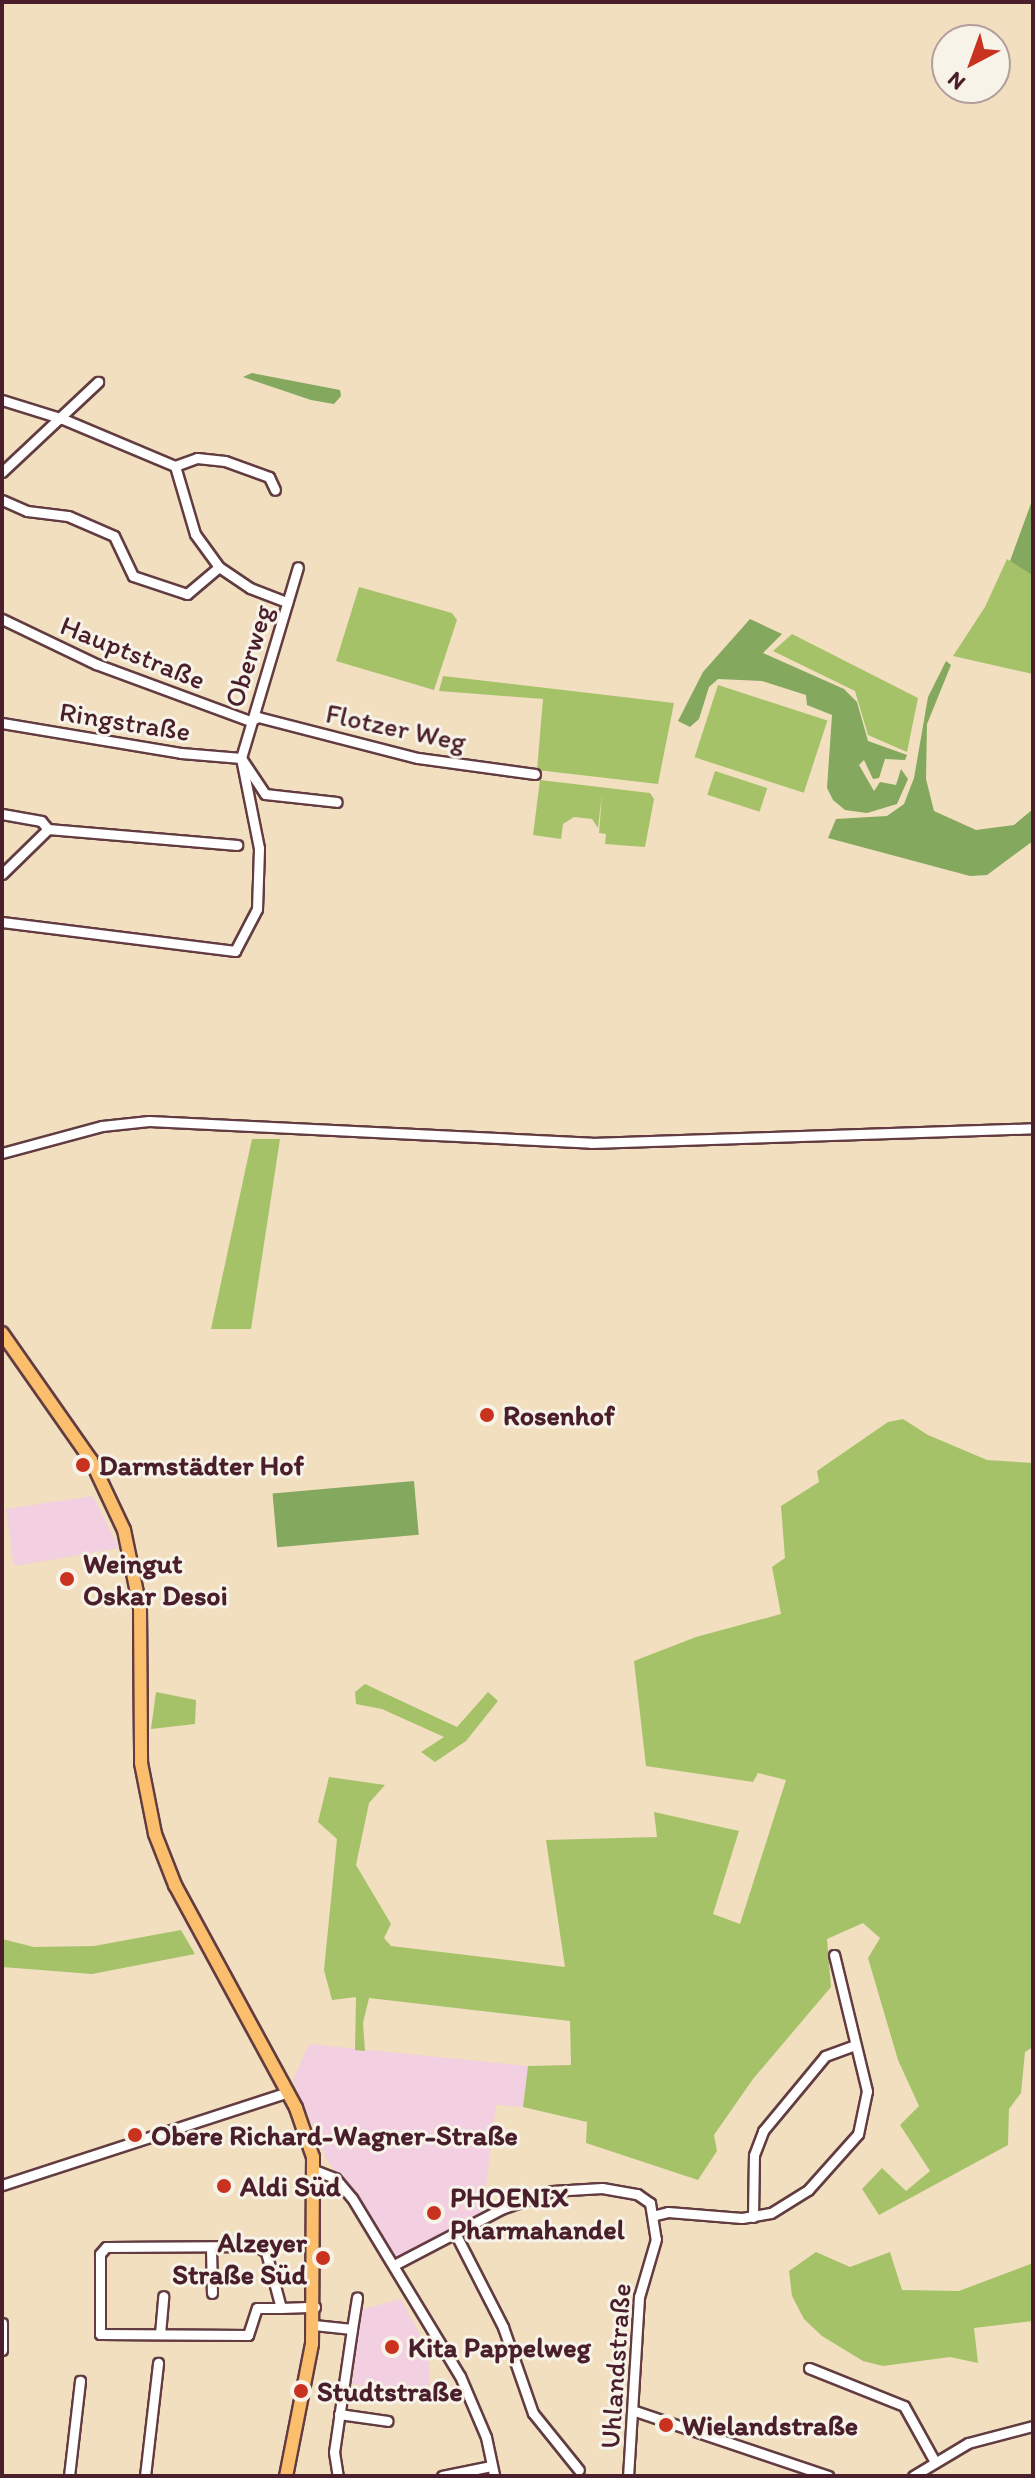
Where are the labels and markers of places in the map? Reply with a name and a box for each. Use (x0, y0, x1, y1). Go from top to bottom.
place label: Rosenhof (503, 1398, 614, 1432)
marker: Rosenhof (478, 1406, 496, 1424)
place label: Darmstädter Hof (99, 1448, 304, 1482)
marker: Darmstädter Hof (74, 1456, 92, 1474)
place label: Weingut Oskar Desoi (83, 1546, 228, 1612)
marker: Weingut Oskar Desoi (58, 1570, 76, 1588)
place label: Obere Richard-Wagner-Straße (151, 2118, 518, 2152)
marker: Obere Richard-Wagner-Straße (126, 2126, 144, 2144)
place label: Aldi Süd (240, 2169, 341, 2203)
marker: Aldi Süd (215, 2177, 233, 2195)
place label: PHOENIX Pharmahandel (450, 2180, 625, 2246)
marker: PHOENIX Pharmahandel (425, 2204, 443, 2222)
place label: Alzeyer Straße Süd (172, 2225, 307, 2291)
marker: Alzeyer Straße Süd (314, 2249, 332, 2267)
place label: Kita Pappelweg (408, 2330, 590, 2364)
marker: Kita Pappelweg (383, 2338, 401, 2356)
place label: Studtstraße (317, 2374, 463, 2408)
marker: Studtstraße (292, 2382, 310, 2400)
place label: Wielandstraße (682, 2408, 858, 2442)
marker: Wielandstraße (657, 2416, 675, 2434)

